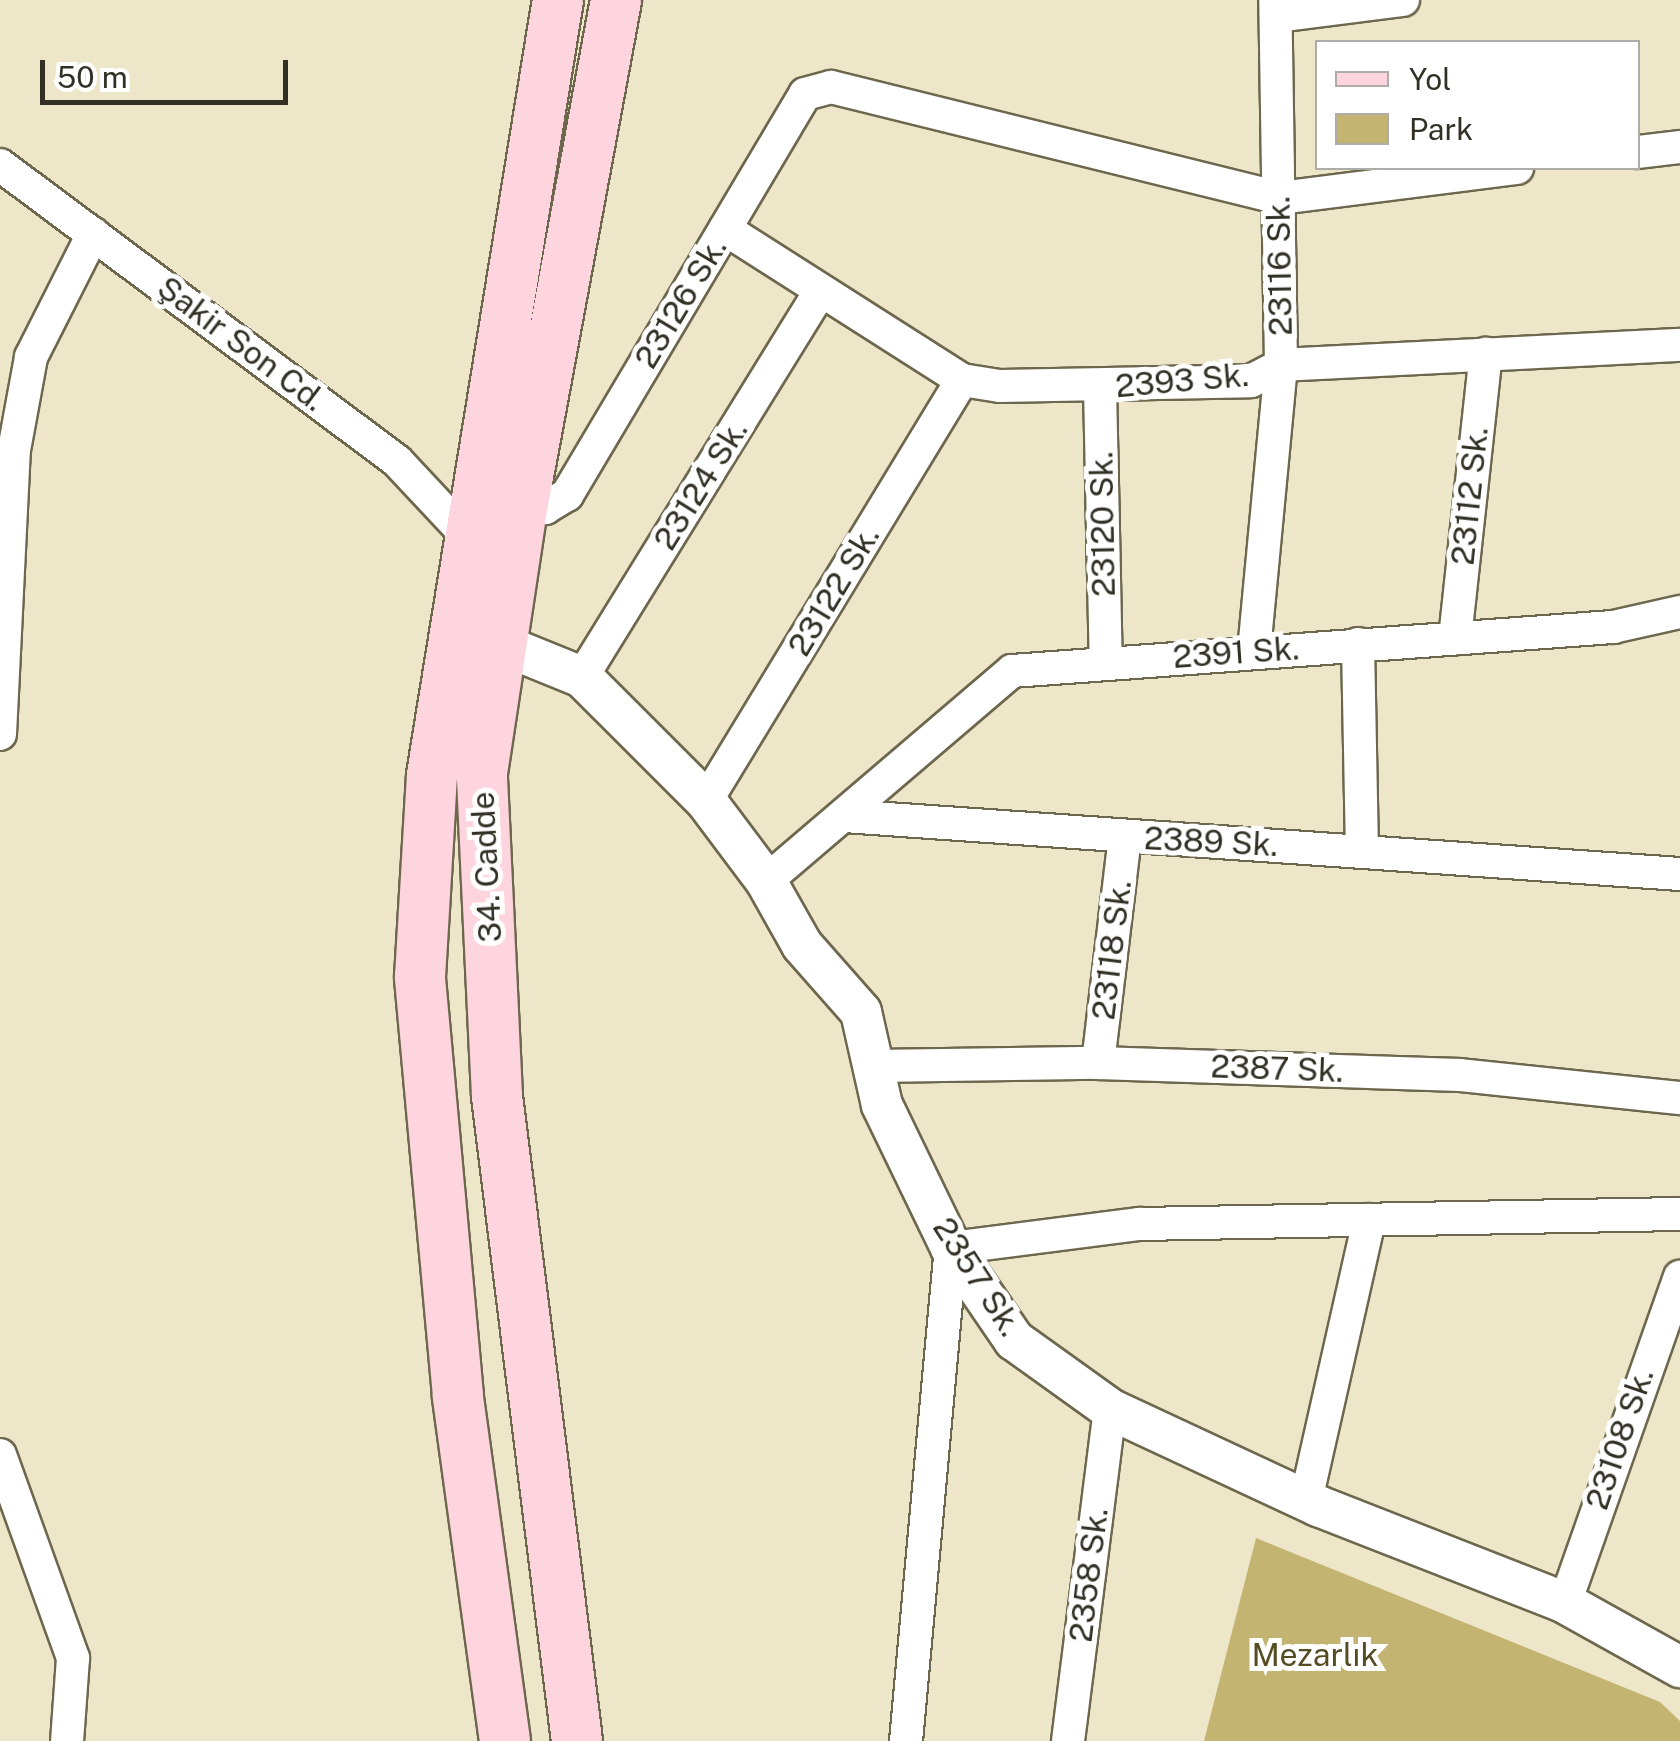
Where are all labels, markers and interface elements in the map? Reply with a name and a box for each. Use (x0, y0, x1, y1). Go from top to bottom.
scale bar (45, 40, 292, 102)
legend (1315, 40, 1640, 170)
text: 50 m (57, 59, 128, 95)
text: Yol (1409, 61, 1451, 97)
text: Park (1409, 111, 1473, 147)
street label: 23116 Sk. (1260, 196, 1300, 336)
street label: 23126 Sk. (627, 231, 735, 375)
street label: Şakir Son Cd. (150, 269, 332, 419)
street label: 2393 Sk. (1114, 356, 1250, 406)
street label: 23124 Sk. (646, 413, 756, 557)
street label: 23112 Sk. (1444, 425, 1496, 567)
street label: 23120 Sk. (1083, 451, 1123, 597)
street label: 23122 Sk. (780, 519, 888, 663)
street label: 2391 Sk. (1172, 629, 1300, 677)
street label: 34. Cadde (464, 791, 510, 943)
street label: 2389 Sk. (1143, 819, 1279, 865)
street label: 23118 Sk. (1084, 878, 1140, 1022)
street label: 2387 Sk. (1210, 1047, 1344, 1091)
street label: 2357 Sk. (925, 1211, 1029, 1343)
street label: 23108 Sk. (1578, 1363, 1662, 1515)
street label: 2358 Sk. (1062, 1506, 1116, 1644)
park label: Mezarlık (1251, 1636, 1379, 1674)

